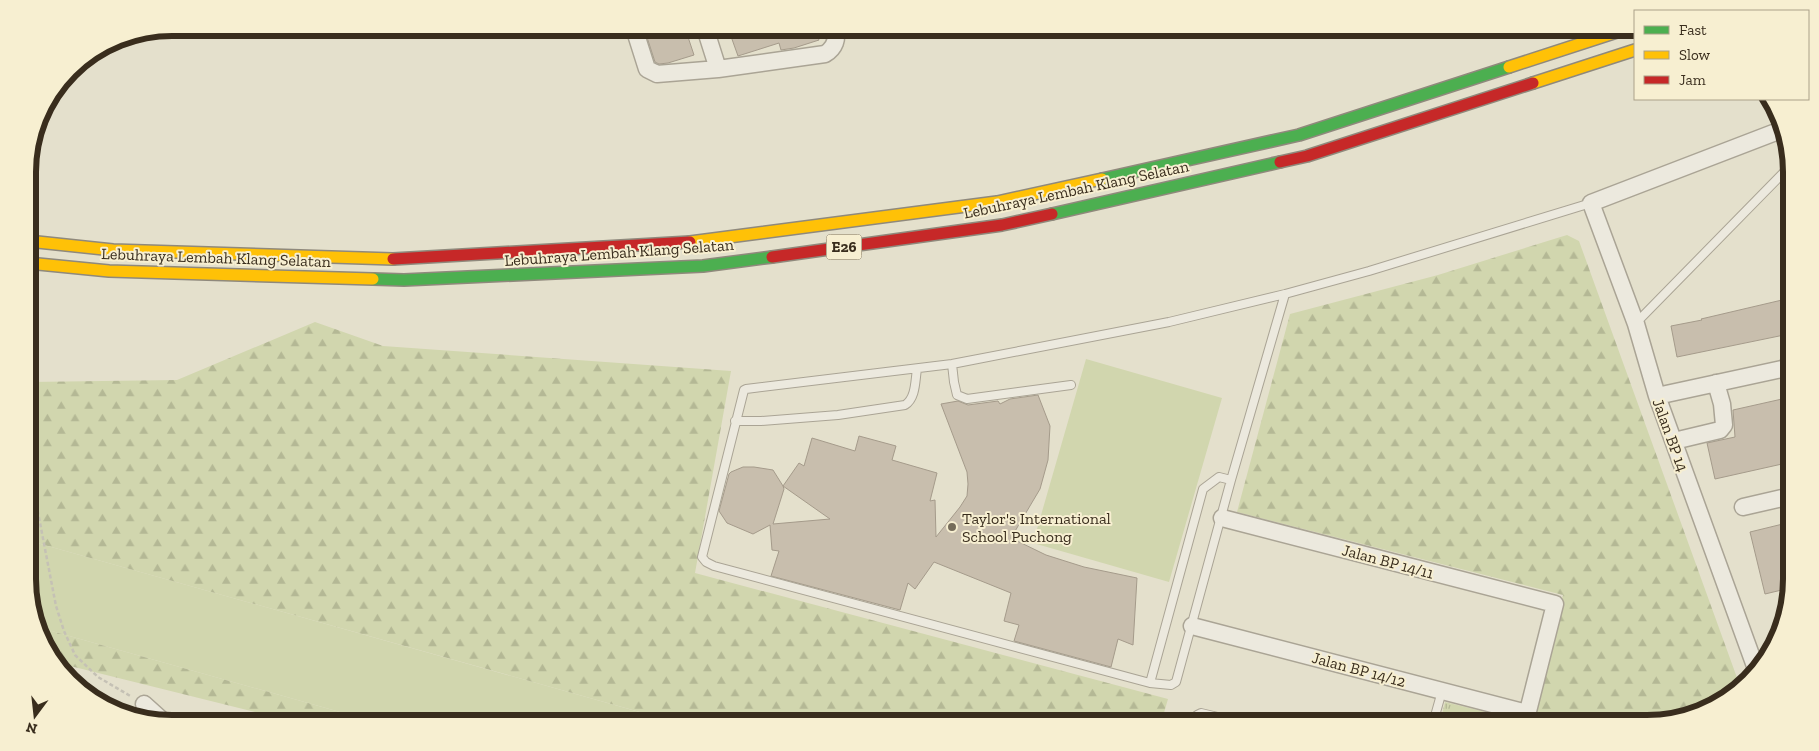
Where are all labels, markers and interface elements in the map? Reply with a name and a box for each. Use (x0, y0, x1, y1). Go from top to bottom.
legend (1634, 10, 1809, 100)
text: Fast (1679, 21, 1707, 39)
text: Slow (1679, 46, 1711, 64)
text: Jam (1679, 71, 1706, 89)
street label: Lebuhraya Lembah Klang Selatan (962, 156, 1191, 223)
road number: E26 (826, 234, 862, 260)
street label: Lebuhraya Lembah Klang Selatan (504, 235, 735, 270)
street label: Lebuhraya Lembah Klang Selatan (101, 244, 332, 271)
street label: Jalan BP 14 (1649, 396, 1693, 475)
place label: Taylor's International School Puchong (962, 509, 1111, 546)
marker: Taylor's International School Puchong (946, 521, 958, 533)
street label: Jalan BP 14/11 (1340, 540, 1436, 583)
street label: Jalan BP 14/12 (1310, 648, 1408, 691)
north arrow (10, 691, 60, 741)
text: N (24, 718, 39, 738)

